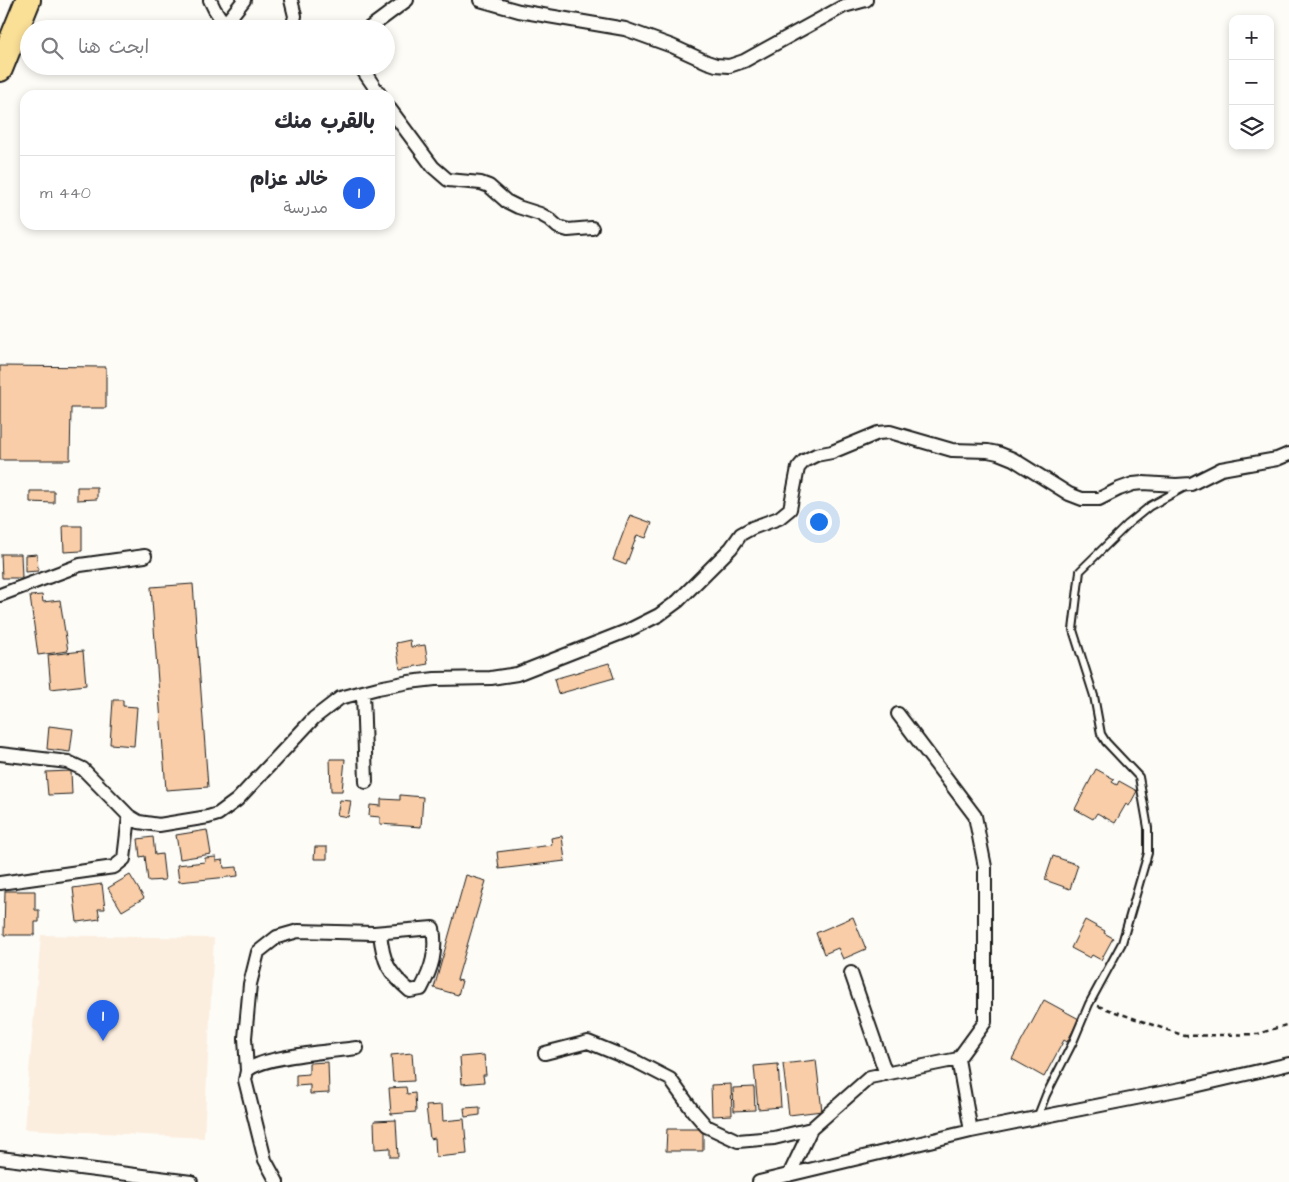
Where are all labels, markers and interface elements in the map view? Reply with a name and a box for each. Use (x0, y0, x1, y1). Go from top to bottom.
map controls (1229, 15, 1274, 150)
button: + (1229, 15, 1274, 60)
search box (20, 20, 395, 75)
icon: search (38, 34, 66, 62)
text: ابحث هنا (78, 34, 149, 61)
button: − (1229, 60, 1274, 105)
button: layers (1229, 105, 1274, 150)
text: بالقرب منك (274, 107, 375, 136)
text: خالد عزام (250, 166, 328, 193)
text: 440 m (40, 182, 91, 204)
text: 1 (358, 182, 360, 204)
text: مدرسة (283, 197, 328, 219)
your location (806, 509, 832, 535)
pin: 1 (87, 1000, 119, 1041)

